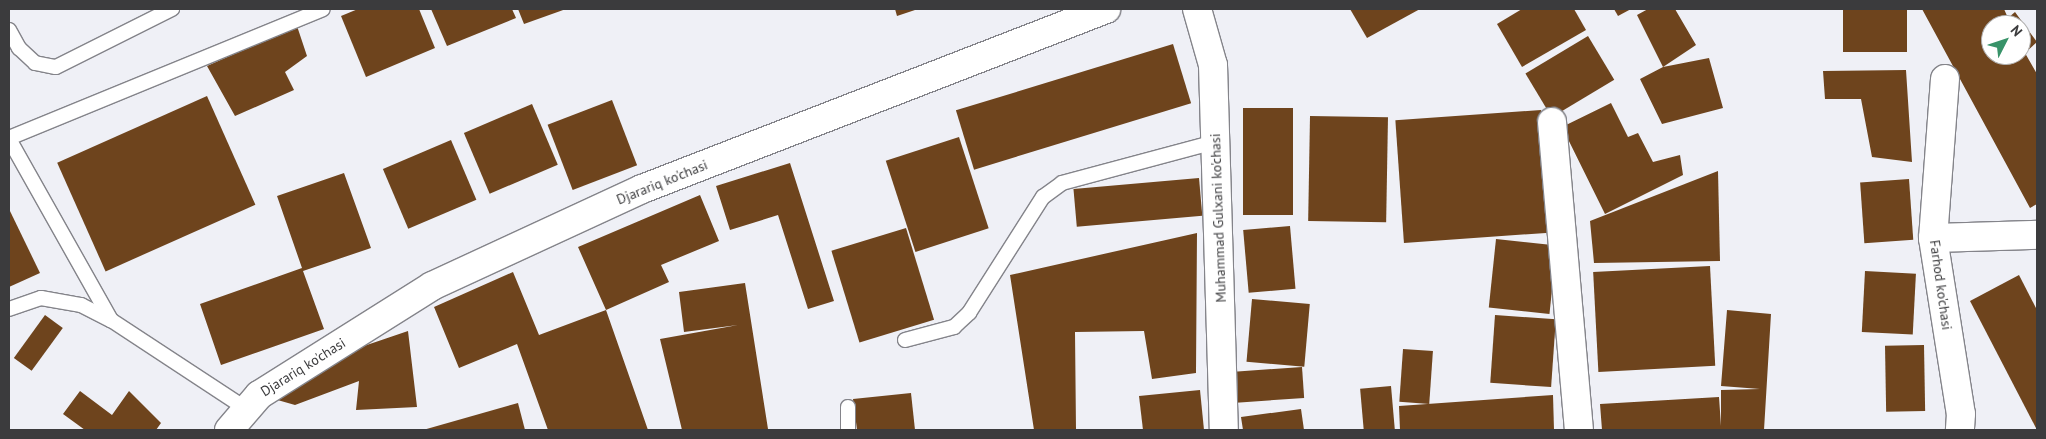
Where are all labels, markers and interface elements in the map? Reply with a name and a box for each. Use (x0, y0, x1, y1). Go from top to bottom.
north arrow (1981, 15, 2031, 65)
text: N (2007, 21, 2026, 40)
street label: Muhammad Gulxani ko'chasi (1207, 133, 1229, 303)
street label: Djarariq ko'chasi (614, 156, 710, 208)
street label: Farhod ko'chasi (1926, 239, 1956, 331)
street label: Djarariq ko'chasi (257, 334, 349, 400)

